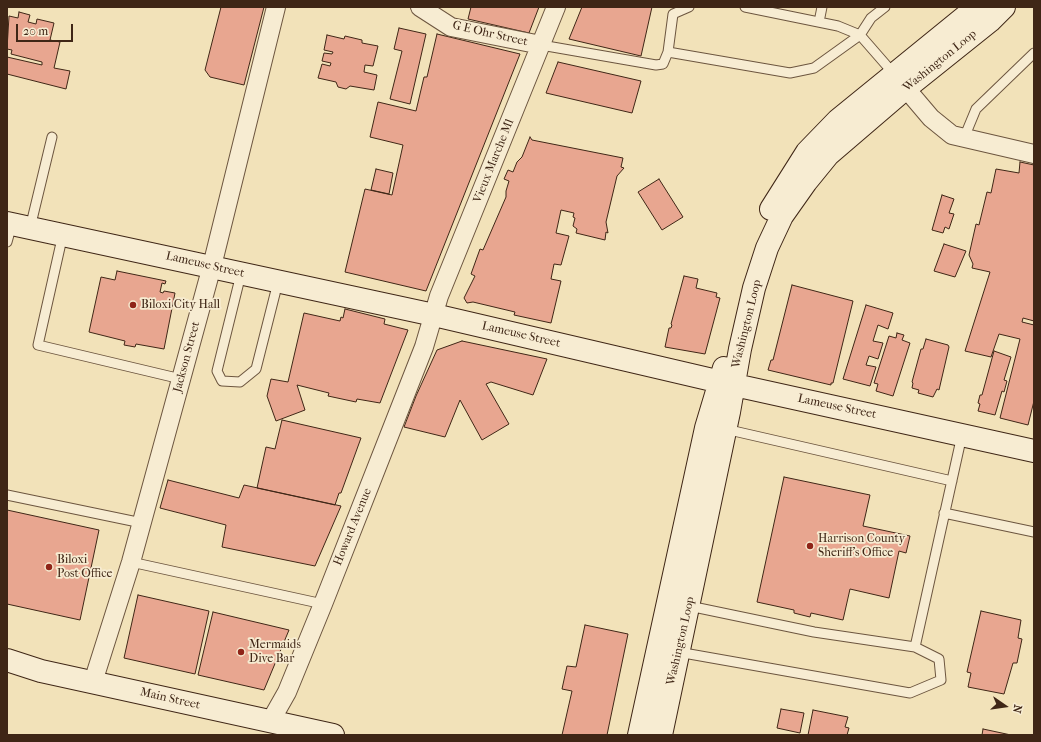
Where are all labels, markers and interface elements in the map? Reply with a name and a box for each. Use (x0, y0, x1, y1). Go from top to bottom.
scale bar (18, 16, 75, 42)
street label: G E Ohr Street (451, 18, 529, 50)
text: 20 m (23, 24, 48, 38)
street label: Washington Loop (900, 27, 980, 95)
street label: Vieux Marche Ml (471, 117, 517, 205)
street label: Lameuse Street (164, 249, 246, 281)
street label: Washington Loop (729, 278, 765, 370)
place label: Biloxi City Hall (141, 298, 220, 312)
marker: Biloxi City Hall (128, 300, 138, 310)
street label: Lameuse Street (480, 319, 562, 351)
street label: Jackson Street (171, 320, 203, 394)
street label: Lameuse Street (796, 392, 878, 422)
street label: Howard Avenue (331, 486, 375, 568)
place label: Harrison County Sheriff's Office (818, 532, 905, 560)
marker: Harrison County Sheriff's Office (805, 541, 815, 551)
place label: Biloxi Post Office (57, 553, 113, 581)
marker: Biloxi Post Office (44, 562, 54, 572)
street label: Washington Loop (664, 595, 698, 687)
place label: Mermaids Dive Bar (249, 638, 301, 666)
marker: Mermaids Dive Bar (236, 647, 246, 657)
street label: Main Street (139, 685, 201, 713)
north arrow (985, 686, 1025, 726)
text: N (1010, 703, 1024, 714)

